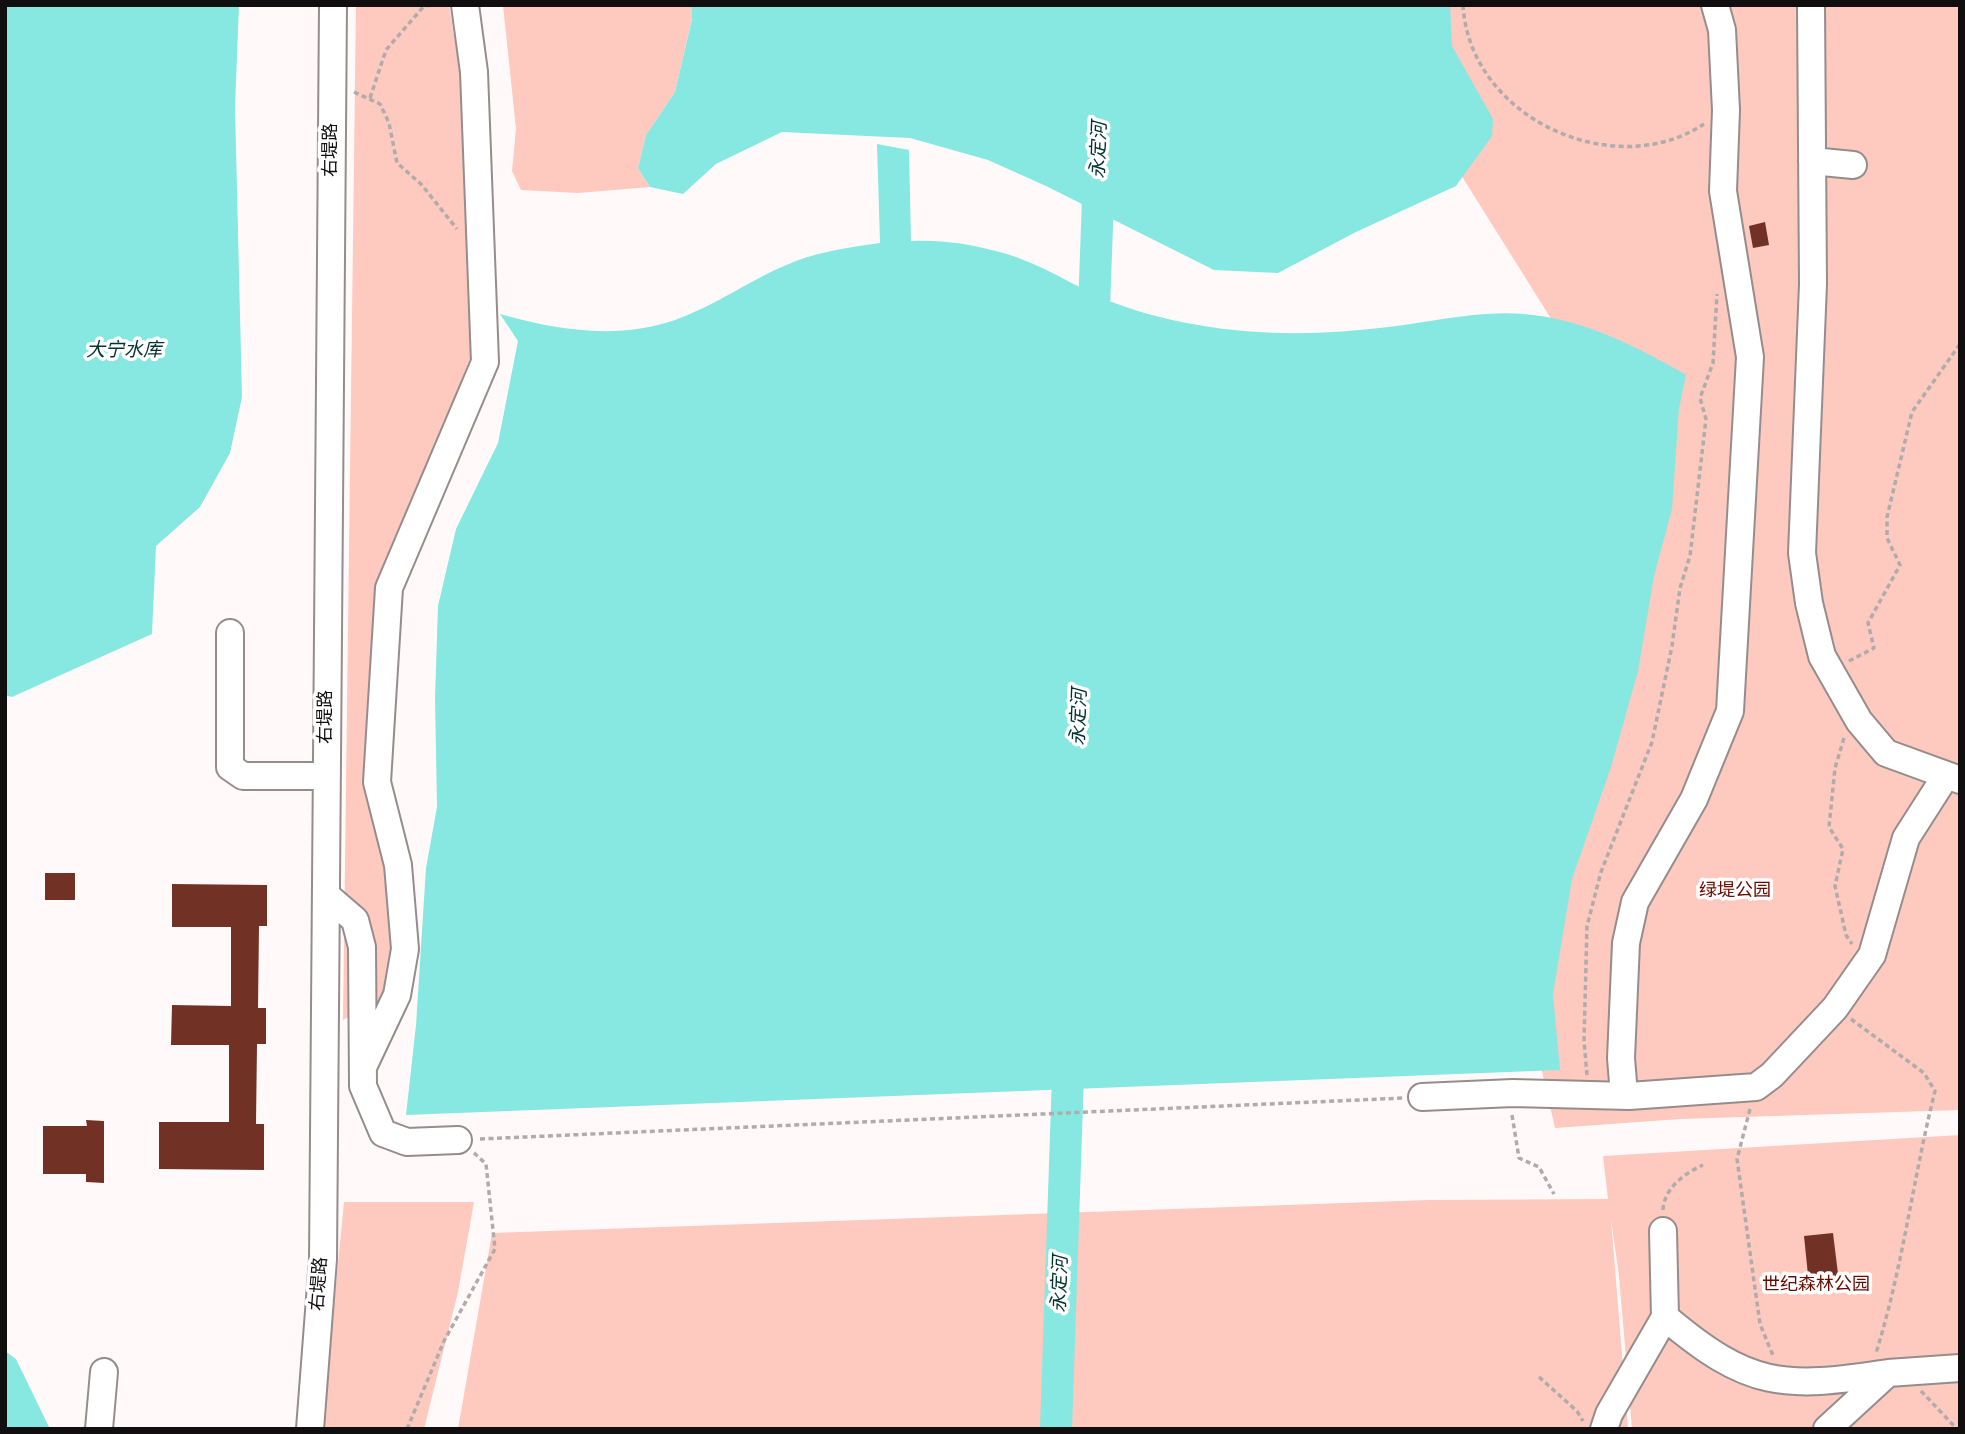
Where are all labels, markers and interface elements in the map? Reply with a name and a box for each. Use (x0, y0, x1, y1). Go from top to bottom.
water label: 永定河 (1088, 121, 1112, 179)
street label: 右堤路 (321, 123, 343, 177)
water label: 大宁水库 (86, 340, 162, 362)
water label: 永定河 (1068, 688, 1092, 746)
street label: 右堤路 (316, 690, 338, 744)
park label: 绿堤公园 (1699, 881, 1771, 903)
water label: 永定河 (1049, 1255, 1073, 1313)
street label: 右堤路 (307, 1256, 333, 1312)
park label: 世纪森林公园 (1762, 1275, 1870, 1297)

